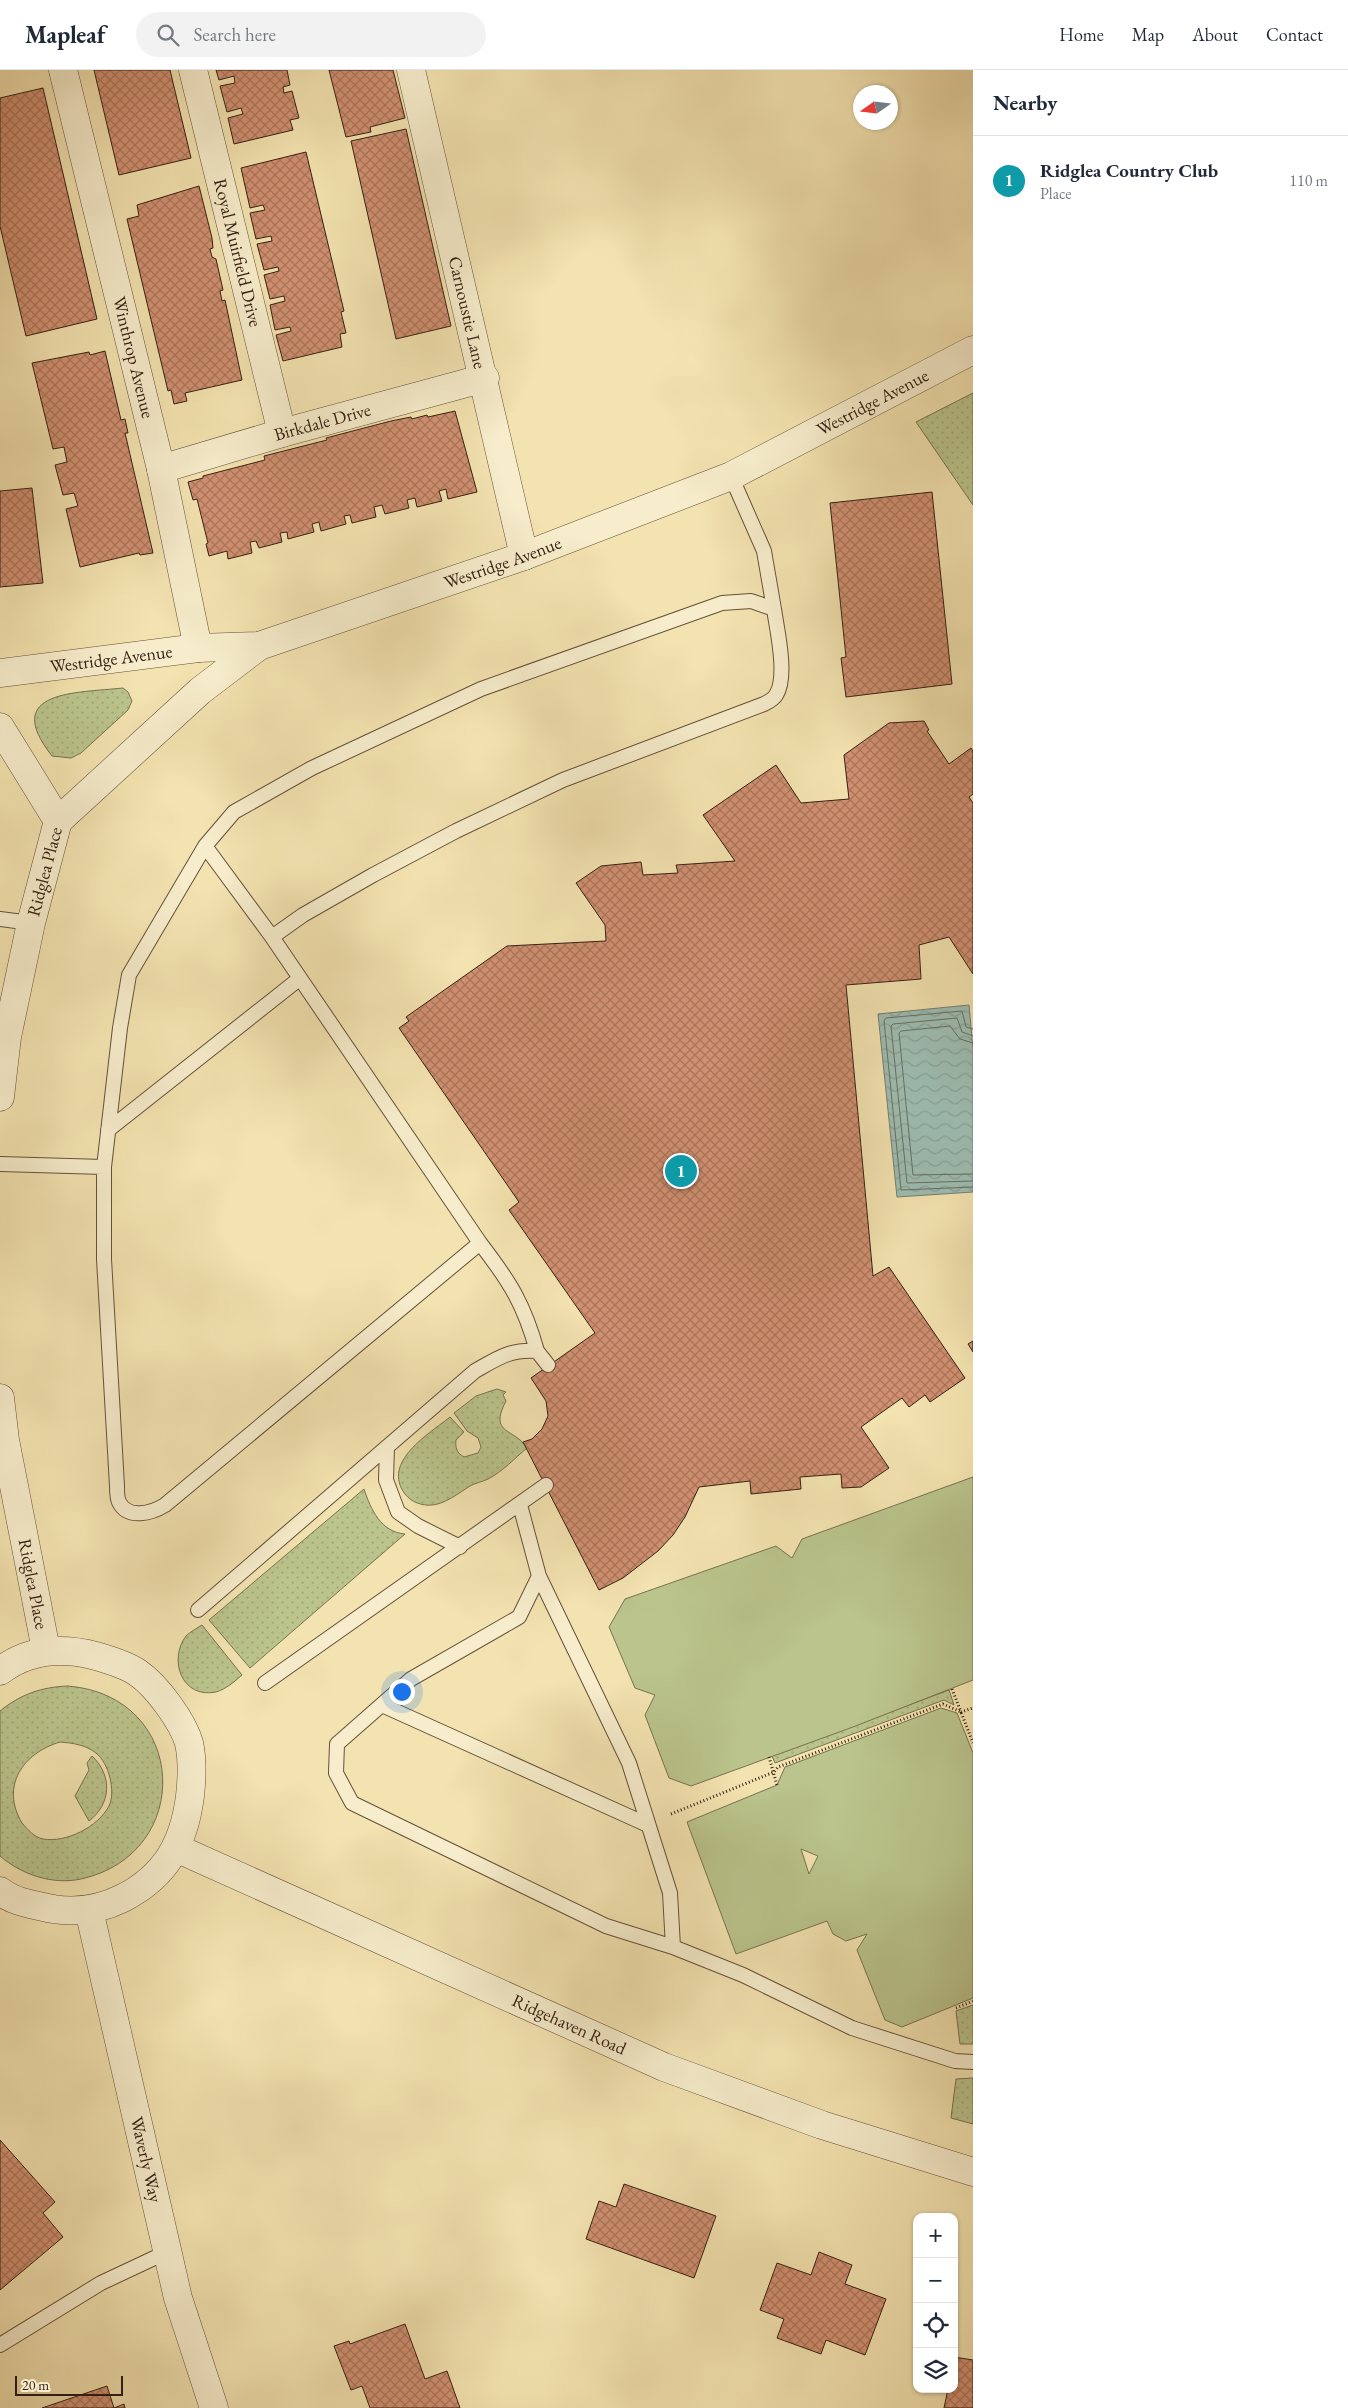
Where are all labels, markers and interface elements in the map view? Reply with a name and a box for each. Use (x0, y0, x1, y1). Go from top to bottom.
search box (136, 12, 486, 57)
text: Mapleaf (25, 19, 106, 50)
icon: search (154, 21, 182, 49)
text: Search here (194, 22, 276, 47)
text: Home (1059, 23, 1104, 46)
text: Map (1132, 23, 1164, 46)
text: About (1192, 23, 1238, 46)
text: Contact (1266, 23, 1323, 46)
north arrow (853, 85, 898, 130)
text: Nearby (993, 89, 1057, 116)
text: Ridglea Country Club (1040, 158, 1218, 183)
text: 1 (1005, 170, 1013, 191)
text: 110 m (1289, 170, 1328, 191)
street label: Royal Muirfield Drive (209, 176, 268, 329)
text: Place (1040, 183, 1072, 204)
street label: Carnoustie Lane (444, 254, 492, 371)
street label: Winthrop Avenue (108, 294, 160, 421)
street label: Westridge Avenue (812, 363, 932, 440)
street label: Birkdale Drive (271, 398, 373, 446)
street label: Westridge Avenue (441, 531, 564, 593)
street label: Westridge Avenue (49, 639, 173, 678)
street label: Ridglea Place (21, 824, 67, 919)
pin: 1 (665, 1152, 697, 1190)
street label: Ridglea Place (14, 1537, 54, 1631)
your location (389, 1679, 415, 1705)
street label: Ridgehaven Road (509, 1988, 631, 2060)
street label: Waverly Way (126, 2114, 168, 2205)
map controls (913, 2213, 958, 2393)
button: + (913, 2213, 958, 2258)
button: − (913, 2258, 958, 2303)
button: locate (913, 2303, 958, 2348)
button: layers (913, 2348, 958, 2393)
scale bar (15, 2373, 122, 2396)
text: 20 m (22, 2376, 49, 2394)

